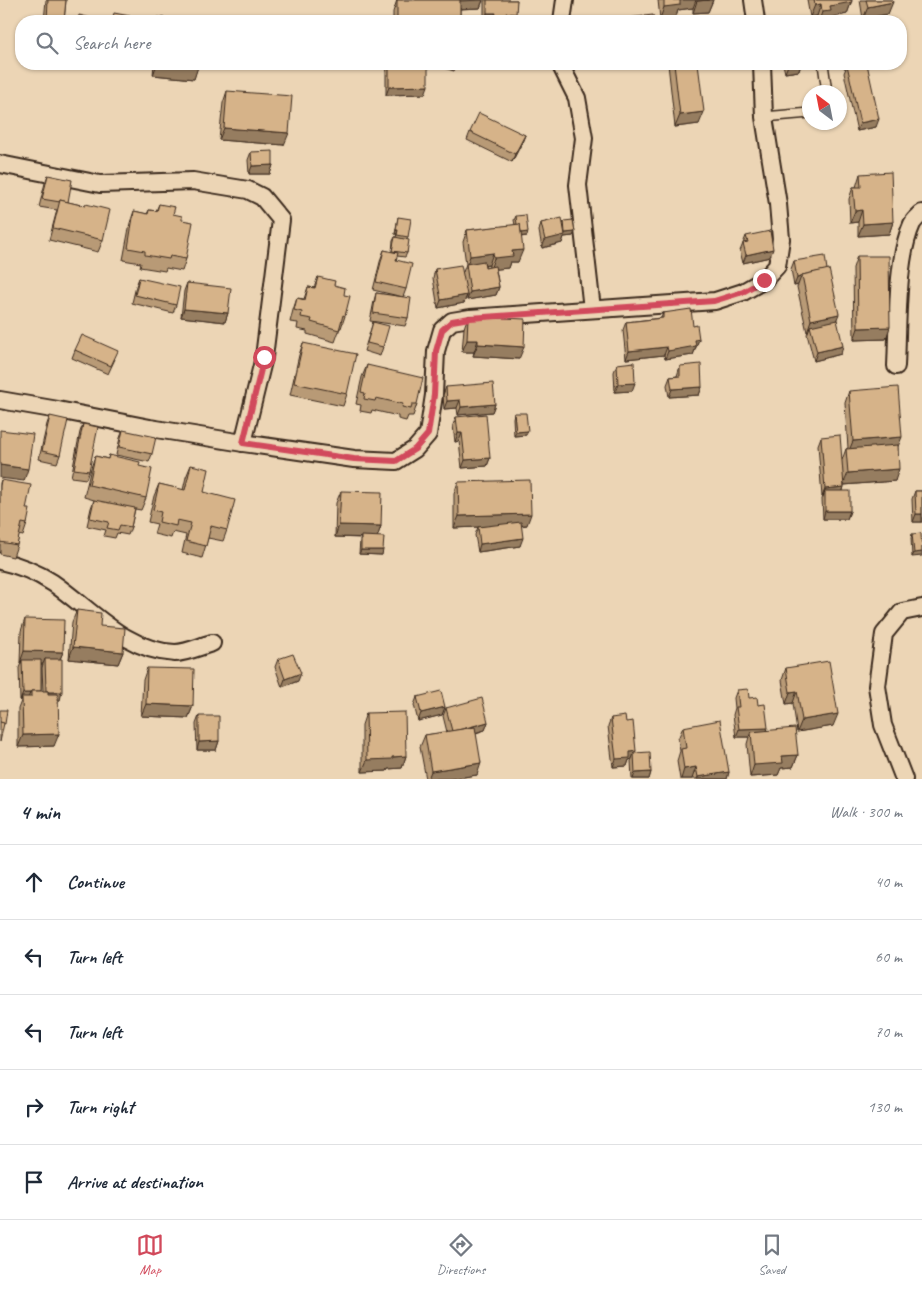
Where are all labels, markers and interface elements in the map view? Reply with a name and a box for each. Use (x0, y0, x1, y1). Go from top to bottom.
search box (15, 15, 907, 70)
icon: search (33, 29, 61, 57)
text: Search here (73, 31, 150, 55)
north arrow (802, 85, 847, 130)
route end (753, 269, 776, 292)
route start (253, 346, 276, 369)
text: 4 min (20, 799, 60, 825)
text: Walk · 300 m (830, 802, 902, 822)
icon: ahead (20, 868, 48, 896)
text: Continue (67, 870, 124, 894)
text: 40 m (875, 872, 902, 892)
icon: left (20, 943, 48, 971)
text: Turn left (67, 945, 122, 969)
text: 60 m (875, 947, 902, 967)
icon: left (20, 1018, 48, 1046)
text: Turn left (67, 1020, 122, 1044)
text: 70 m (875, 1022, 902, 1042)
icon: right (20, 1093, 48, 1121)
text: Turn right (67, 1095, 134, 1119)
text: 130 m (868, 1097, 902, 1117)
icon: arrive (20, 1168, 48, 1196)
text: Arrive at destination (67, 1170, 203, 1194)
tab: Map (136, 1231, 164, 1278)
tab: Directions (437, 1231, 485, 1278)
tab: Saved (758, 1231, 786, 1278)

